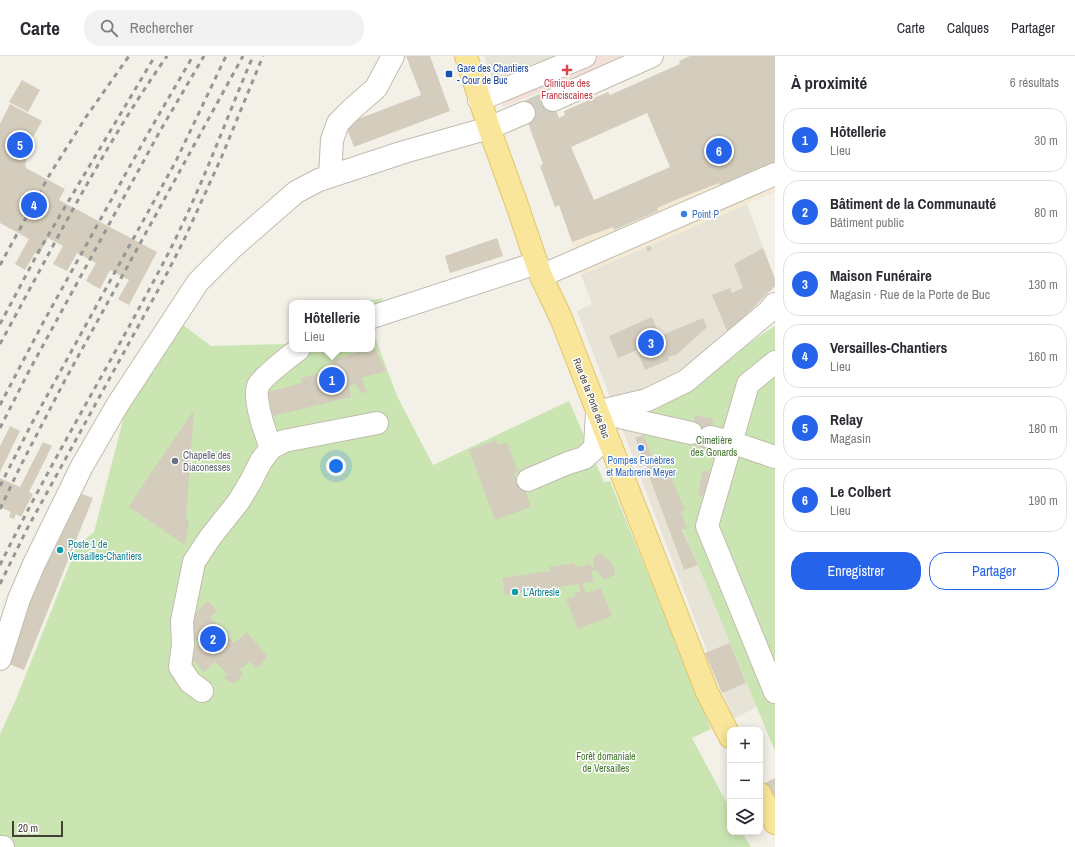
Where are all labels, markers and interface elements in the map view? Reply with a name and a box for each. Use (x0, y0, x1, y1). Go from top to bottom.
search box (84, 10, 364, 46)
text: Carte (20, 15, 60, 41)
icon: search (98, 17, 120, 39)
text: Rechercher (130, 17, 193, 38)
text: Carte (897, 19, 925, 37)
text: Calques (947, 19, 989, 37)
text: Partager (1011, 19, 1055, 37)
place label: Gare des Chantiers - Cour de Buc (457, 62, 529, 87)
marker: Clinique des Franciscaines (561, 64, 573, 76)
marker: Gare des Chantiers - Cour de Buc (444, 69, 454, 79)
text: À proximité (791, 71, 867, 94)
text: 6 résultats (1010, 74, 1059, 91)
place label: Clinique des Franciscaines (541, 77, 593, 102)
text: Hôtellerie (830, 121, 886, 142)
pin: 5 (7, 130, 33, 160)
text: 1 (802, 132, 808, 149)
text: 30 m (1034, 132, 1058, 149)
pin: 6 (706, 136, 732, 166)
text: Lieu (830, 142, 851, 159)
pin: 4 (21, 190, 47, 220)
text: Bâtiment de la Communauté (830, 193, 996, 214)
text: 2 (802, 204, 808, 221)
text: 80 m (1034, 204, 1058, 221)
place label: Point P (692, 208, 719, 221)
marker: Point P (679, 209, 689, 219)
text: Bâtiment public (830, 214, 904, 231)
text: Maison Funéraire (830, 265, 932, 286)
text: 3 (802, 276, 808, 293)
text: 130 m (1028, 276, 1058, 293)
text: Magasin · Rue de la Porte de Buc (830, 286, 990, 303)
popup (289, 300, 375, 352)
text: Hôtellerie (304, 307, 360, 328)
text: Lieu (304, 328, 325, 345)
pin: 3 (638, 328, 664, 358)
text: Versailles-Chantiers (830, 337, 947, 358)
text: 4 (802, 348, 808, 365)
text: 160 m (1028, 348, 1058, 365)
street label: Rue de la Porte de Buc (570, 356, 613, 440)
text: Lieu (830, 358, 851, 375)
pin: 1 (319, 365, 345, 395)
text: Relay (830, 409, 863, 430)
text: 5 (802, 420, 808, 437)
text: 180 m (1028, 420, 1058, 437)
text: Magasin (830, 430, 871, 447)
park label: Cimetière des Gonards (691, 434, 737, 459)
marker: Pompes Funèbres et Marbrerie Meyer (636, 443, 646, 453)
place label: Chapelle des Diaconesses (183, 449, 231, 474)
place label: Pompes Funèbres et Marbrerie Meyer (606, 454, 676, 479)
marker: Chapelle des Diaconesses (170, 456, 180, 466)
your location (326, 456, 346, 476)
text: Le Colbert (830, 481, 891, 502)
text: 6 (802, 492, 808, 509)
text: 190 m (1028, 492, 1058, 509)
text: Lieu (830, 502, 851, 519)
place label: Poste 1 de Versailles-Chantiers (68, 538, 142, 563)
marker: Poste 1 de Versailles-Chantiers (55, 545, 65, 555)
button: Enregistrer (791, 552, 921, 590)
button: Partager (929, 552, 1059, 590)
place label: L’Arbresle (523, 586, 560, 599)
marker: L’Arbresle (510, 587, 520, 597)
pin: 2 (200, 624, 226, 654)
map controls (727, 727, 763, 835)
button: + (727, 727, 763, 763)
park label: Forêt domaniale de Versailles (576, 750, 636, 775)
button: − (727, 763, 763, 799)
button: layers (727, 799, 763, 835)
scale bar (12, 819, 63, 838)
text: 20 m (18, 821, 38, 835)

